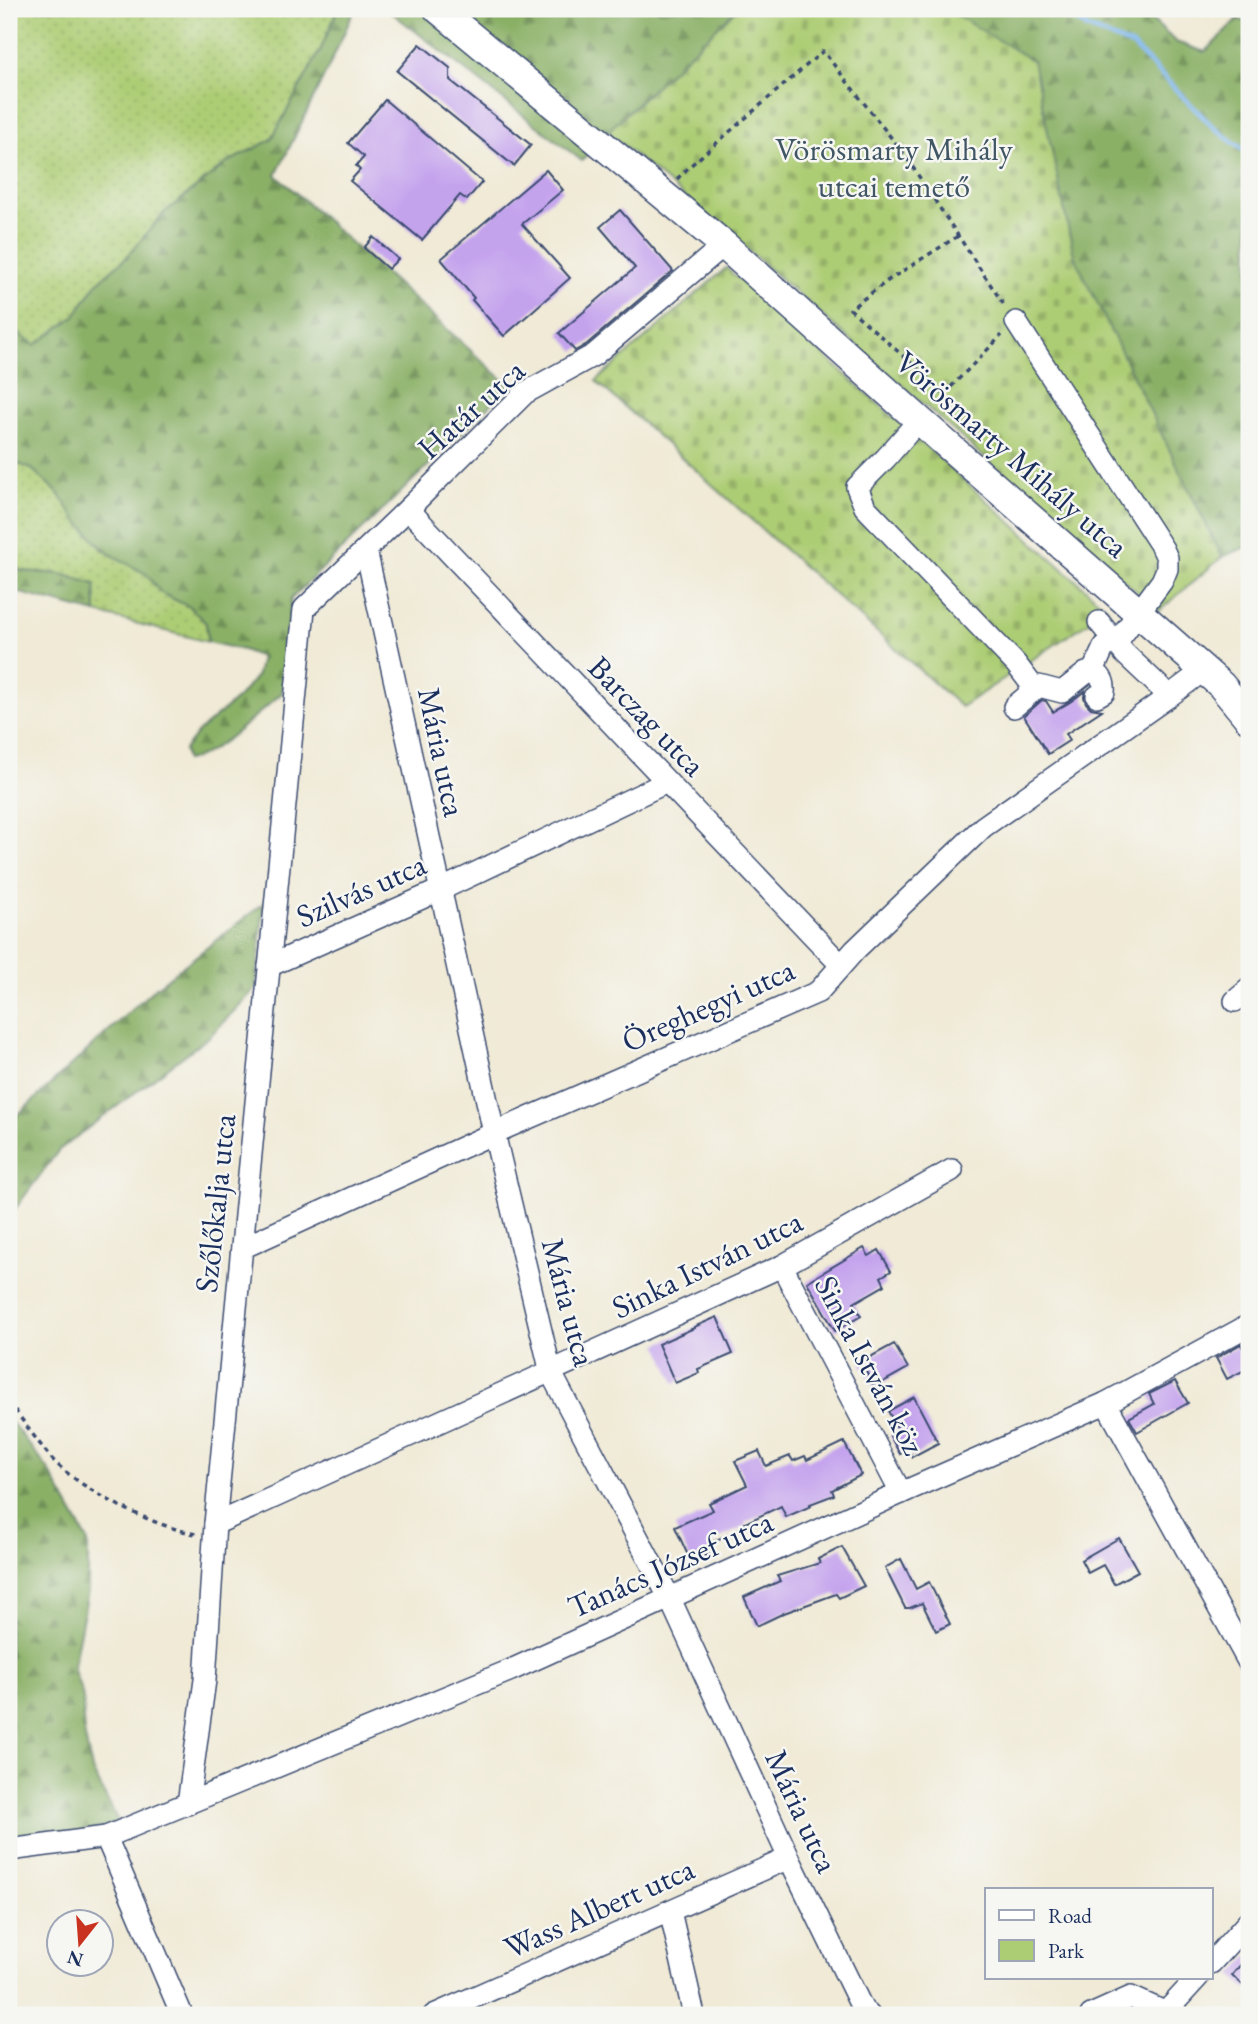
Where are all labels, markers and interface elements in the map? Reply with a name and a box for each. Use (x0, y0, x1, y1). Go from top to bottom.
park label: Vörösmarty Mihály utcai temető (775, 128, 1014, 207)
street label: Vörösmarty Mihály utca (886, 341, 1138, 567)
street label: Határ utca (408, 349, 534, 468)
street label: Barczag utca (579, 647, 715, 785)
street label: Mária utca (408, 684, 476, 821)
street label: Szilvás utca (290, 843, 433, 937)
street label: Öreghegyi utca (615, 948, 801, 1062)
street label: Szőlőkalja utca (185, 1111, 245, 1294)
street label: Sinka István utca (605, 1200, 809, 1328)
street label: Mária utca (532, 1233, 606, 1371)
street label: Sinka István köz (805, 1268, 935, 1462)
street label: Tanács József utca (561, 1500, 779, 1628)
street label: Mária utca (755, 1743, 849, 1879)
street label: Wass Albert utca (497, 1847, 701, 1969)
legend (985, 1888, 1212, 1979)
text: Road (1048, 1902, 1092, 1929)
north arrow (46, 1909, 116, 1979)
text: Park (1048, 1937, 1085, 1964)
text: N (64, 1944, 86, 1973)

